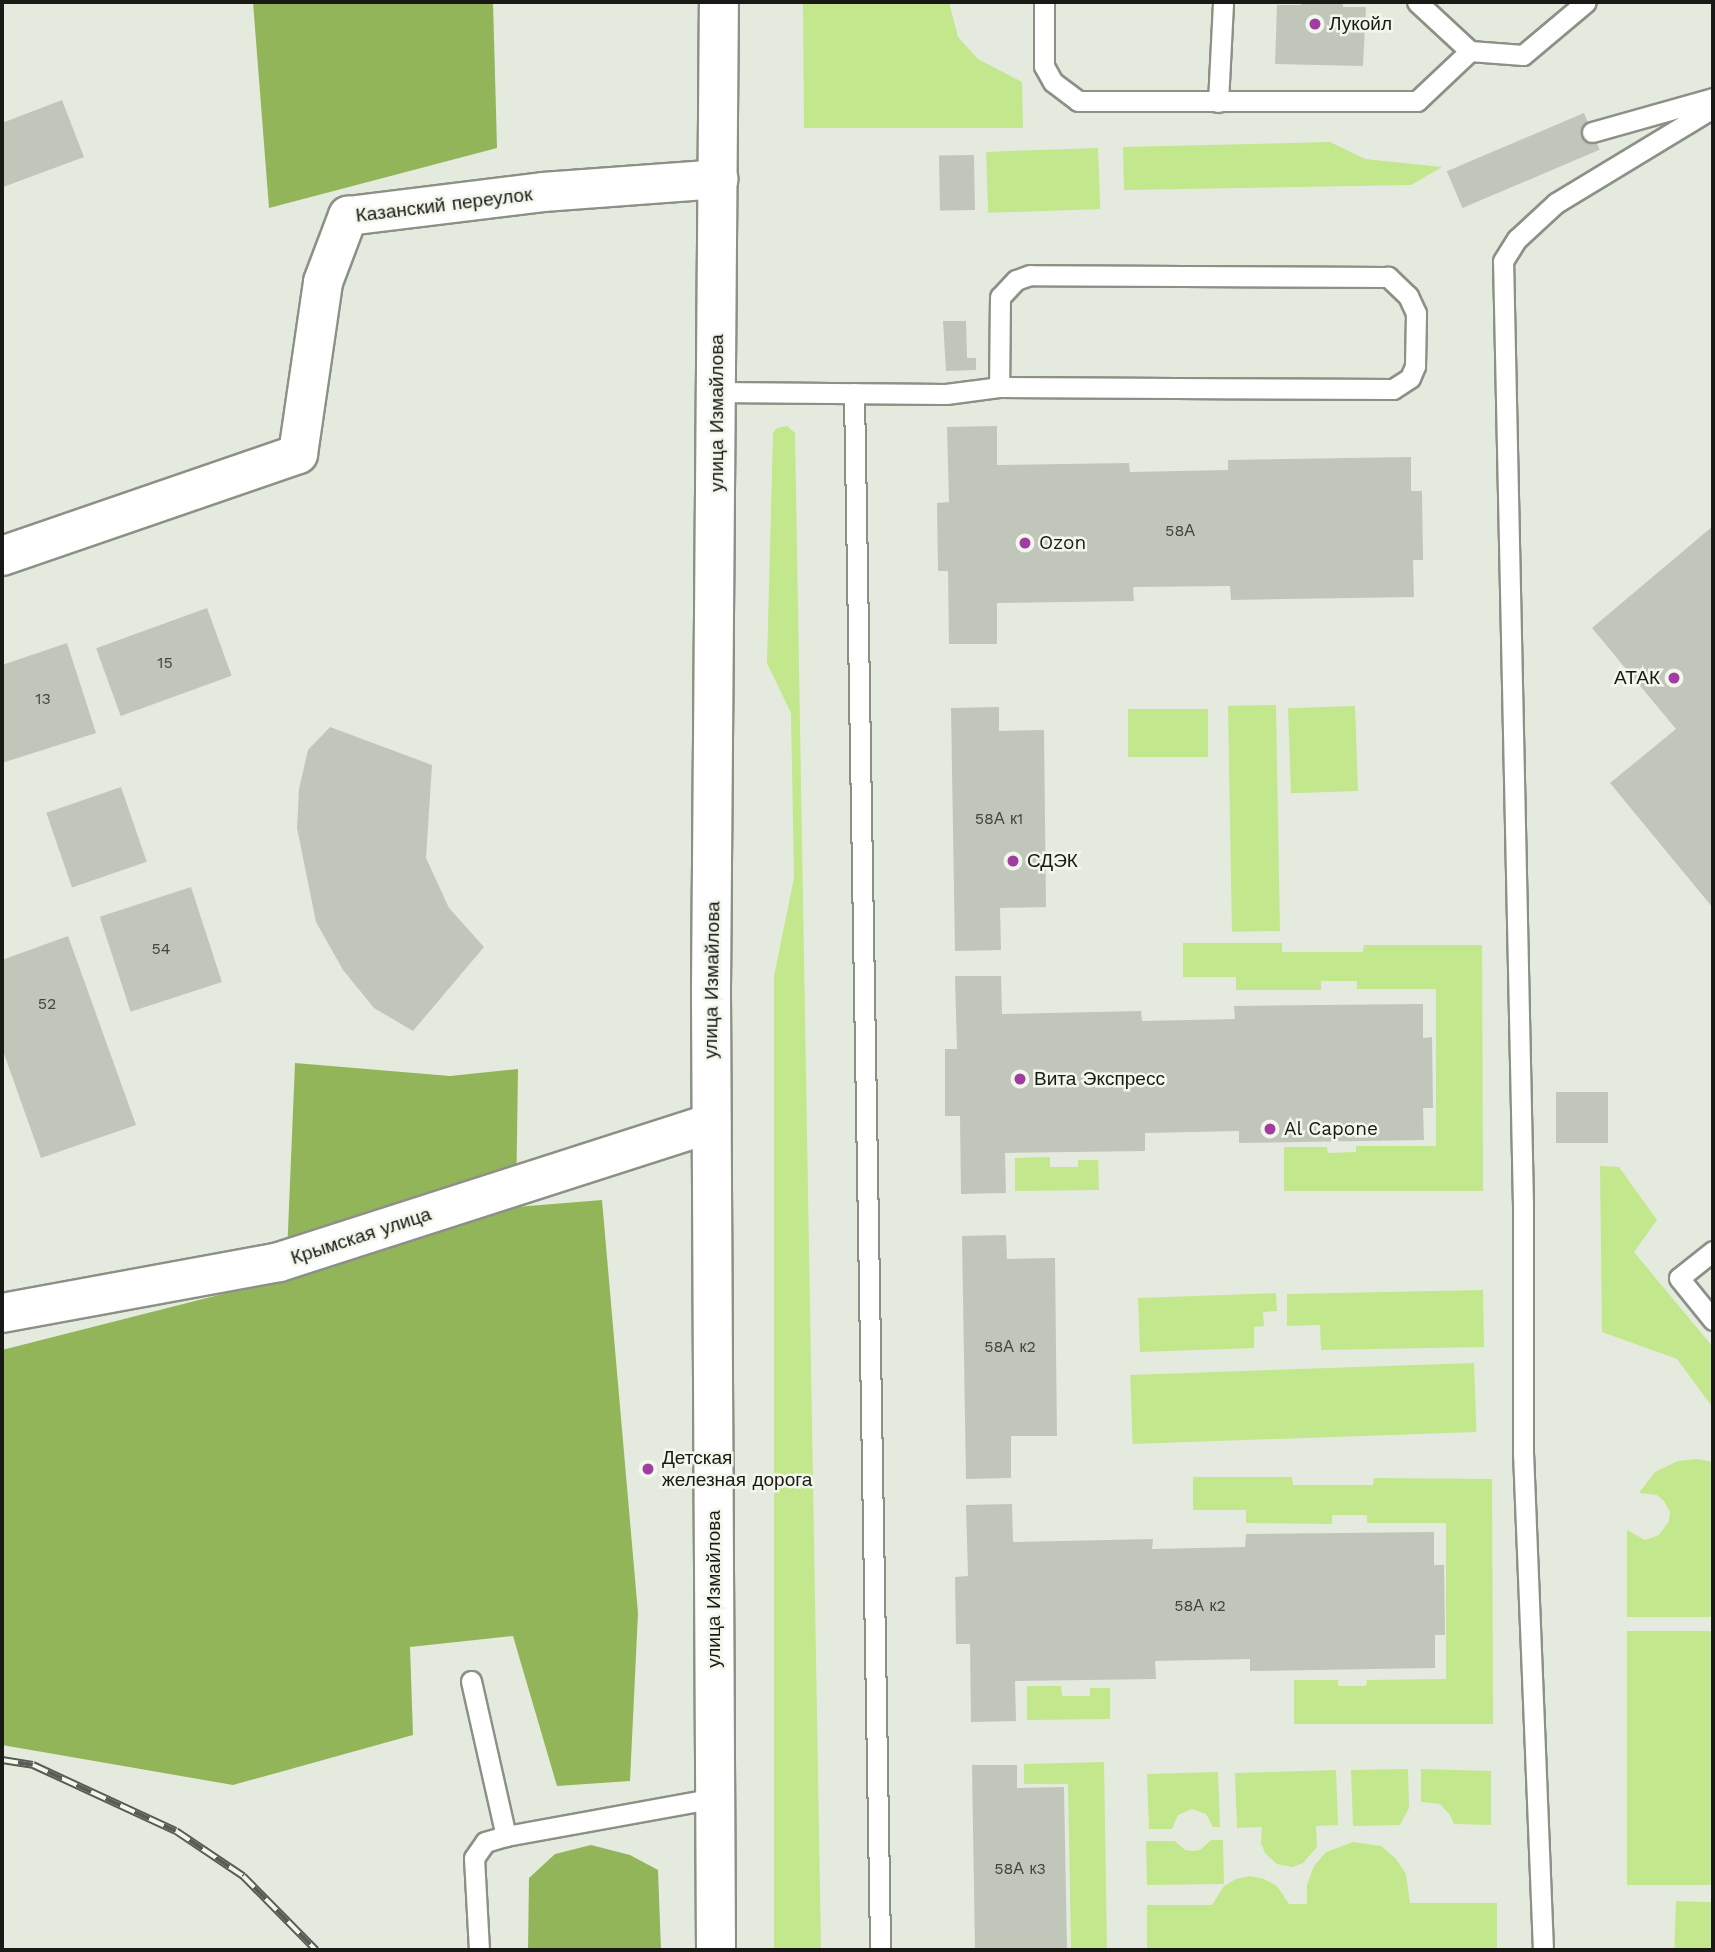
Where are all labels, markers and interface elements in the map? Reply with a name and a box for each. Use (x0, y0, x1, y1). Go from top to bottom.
place label: Лукойл (1329, 13, 1392, 35)
marker: Лукойл (1307, 16, 1323, 32)
street label: Казанский переулок (354, 183, 534, 227)
street label: улица Измайлова (706, 334, 728, 492)
house number: 58А (1165, 521, 1195, 541)
place label: Ozon (1039, 532, 1086, 554)
marker: Ozon (1017, 535, 1033, 551)
house number: 15 (157, 653, 173, 673)
place label: АТАК (1614, 667, 1660, 689)
marker: АТАК (1666, 670, 1682, 686)
house number: 13 (35, 689, 51, 709)
house number: 58А к1 (975, 809, 1023, 829)
place label: СДЭК (1027, 850, 1078, 872)
marker: СДЭК (1005, 853, 1021, 869)
street label: улица Измайлова (699, 901, 725, 1059)
house number: 54 (151, 939, 171, 959)
house number: 52 (38, 994, 56, 1014)
place label: Вита Экспресс (1034, 1068, 1165, 1090)
marker: Вита Экспресс (1012, 1071, 1028, 1087)
place label: Al Capone (1284, 1118, 1379, 1140)
marker: Al Capone (1262, 1121, 1278, 1137)
street label: Крымская улица (288, 1203, 434, 1269)
house number: 58А к2 (984, 1337, 1036, 1357)
place label: Детская железная дорога (662, 1447, 812, 1491)
marker: Детская железная дорога (640, 1461, 656, 1477)
street label: улица Измайлова (703, 1510, 725, 1668)
house number: 58А к2 (1174, 1596, 1226, 1616)
house number: 58А к3 (994, 1859, 1046, 1879)

